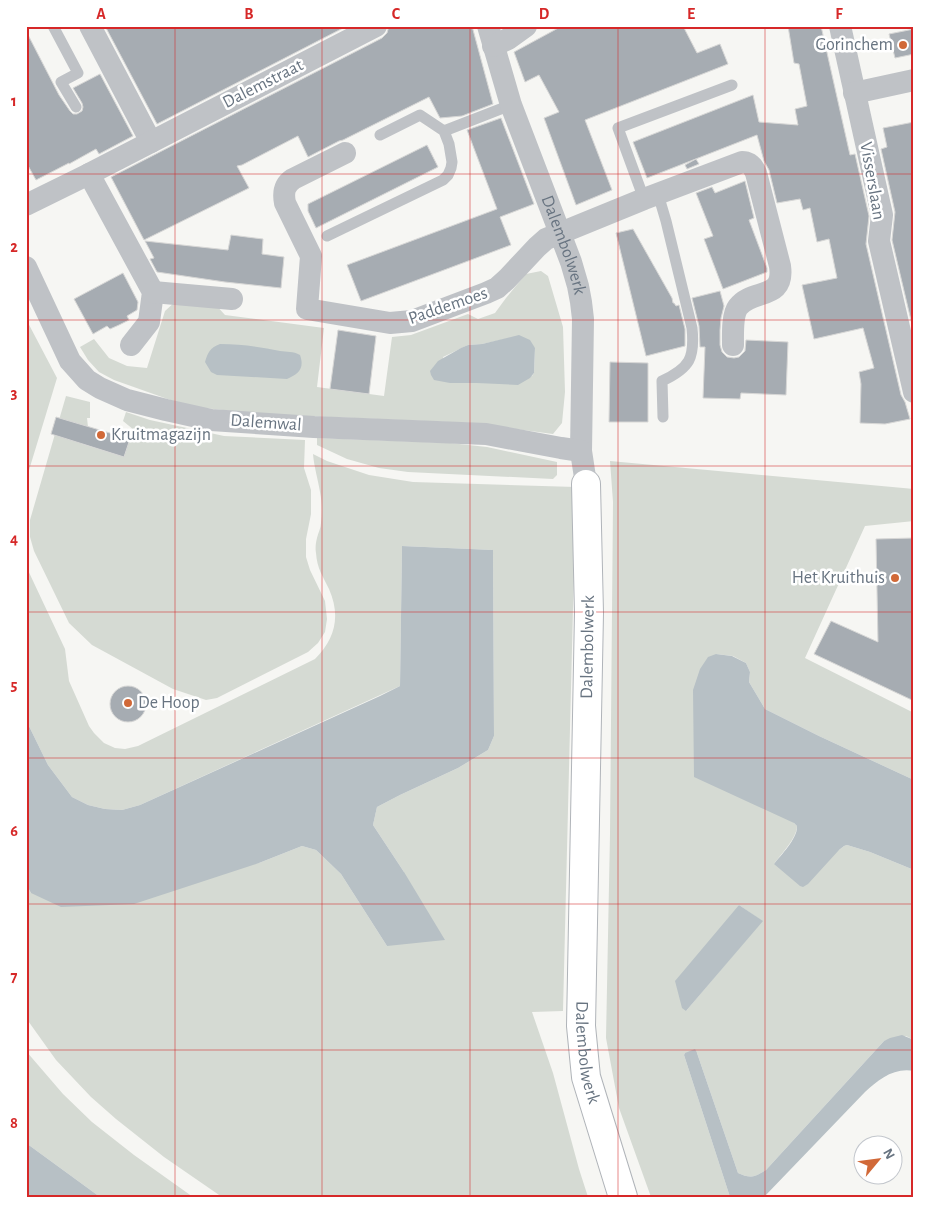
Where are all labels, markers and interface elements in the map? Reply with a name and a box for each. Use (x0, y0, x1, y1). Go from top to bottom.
text: A (96, 6, 106, 22)
text: B (244, 6, 254, 22)
text: C (392, 6, 401, 22)
text: D (539, 6, 550, 22)
text: E (687, 6, 695, 22)
text: F (835, 6, 843, 22)
place label: Gorinchem (815, 36, 893, 54)
marker: Gorinchem (897, 39, 909, 51)
street label: Dalemstraat (220, 56, 306, 112)
text: 1 (11, 93, 17, 109)
street label: Visserslaan (856, 141, 888, 221)
street label: Dalembolwerk (537, 193, 589, 297)
text: 2 (10, 239, 18, 255)
street label: Paddemoes (406, 284, 490, 328)
text: 3 (11, 385, 18, 401)
street label: Dalemwal (230, 412, 302, 434)
place label: Kruitmagazijn (111, 426, 211, 444)
marker: Kruitmagazijn (95, 429, 107, 441)
text: 4 (10, 531, 18, 547)
place label: Het Kruithuis (792, 569, 885, 587)
marker: Het Kruithuis (889, 572, 901, 584)
street label: Dalembolwerk (578, 594, 598, 699)
text: 5 (11, 677, 18, 693)
place label: De Hoop (138, 694, 200, 712)
marker: De Hoop (122, 697, 134, 709)
text: 6 (10, 823, 18, 839)
text: 7 (11, 969, 18, 985)
street label: Dalembolwerk (572, 1001, 603, 1107)
text: 8 (10, 1115, 18, 1131)
north arrow (852, 1136, 902, 1186)
text: N (880, 1147, 897, 1162)

